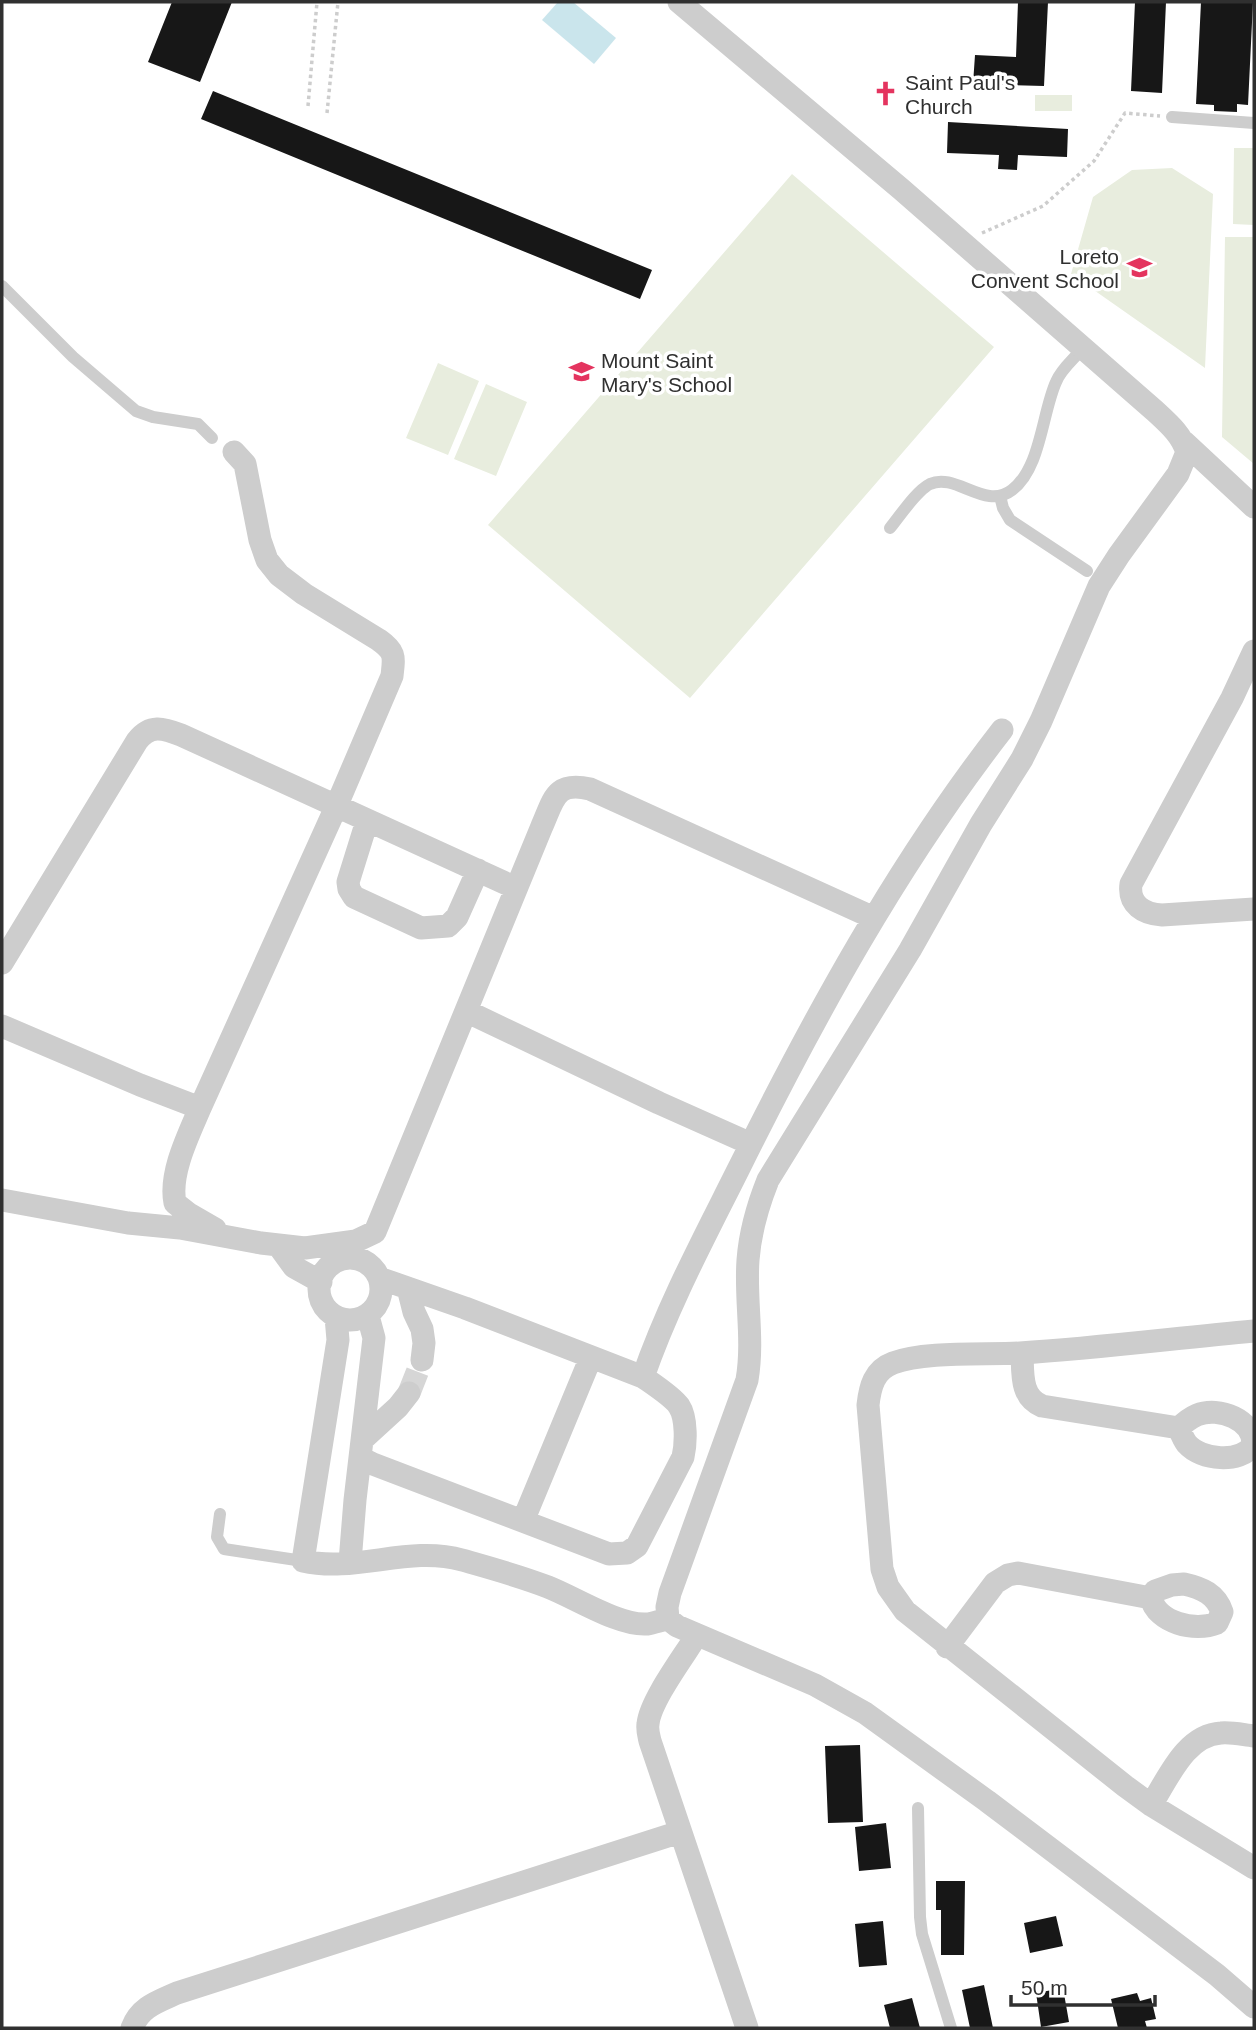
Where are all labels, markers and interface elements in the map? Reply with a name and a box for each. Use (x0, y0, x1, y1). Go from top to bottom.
place label: Saint Paul's Church (905, 71, 1015, 118)
church icon: Saint Paul's Church (871, 80, 899, 108)
place label: Loreto Convent School (971, 245, 1119, 292)
school or university icon: Loreto Convent School (1125, 254, 1153, 282)
place label: Mount Saint Mary's School (601, 349, 732, 396)
school or university icon: Mount Saint Mary's School (567, 358, 595, 386)
scale bar (1011, 1964, 1154, 2008)
text: 50 m (1021, 1976, 1068, 1999)

